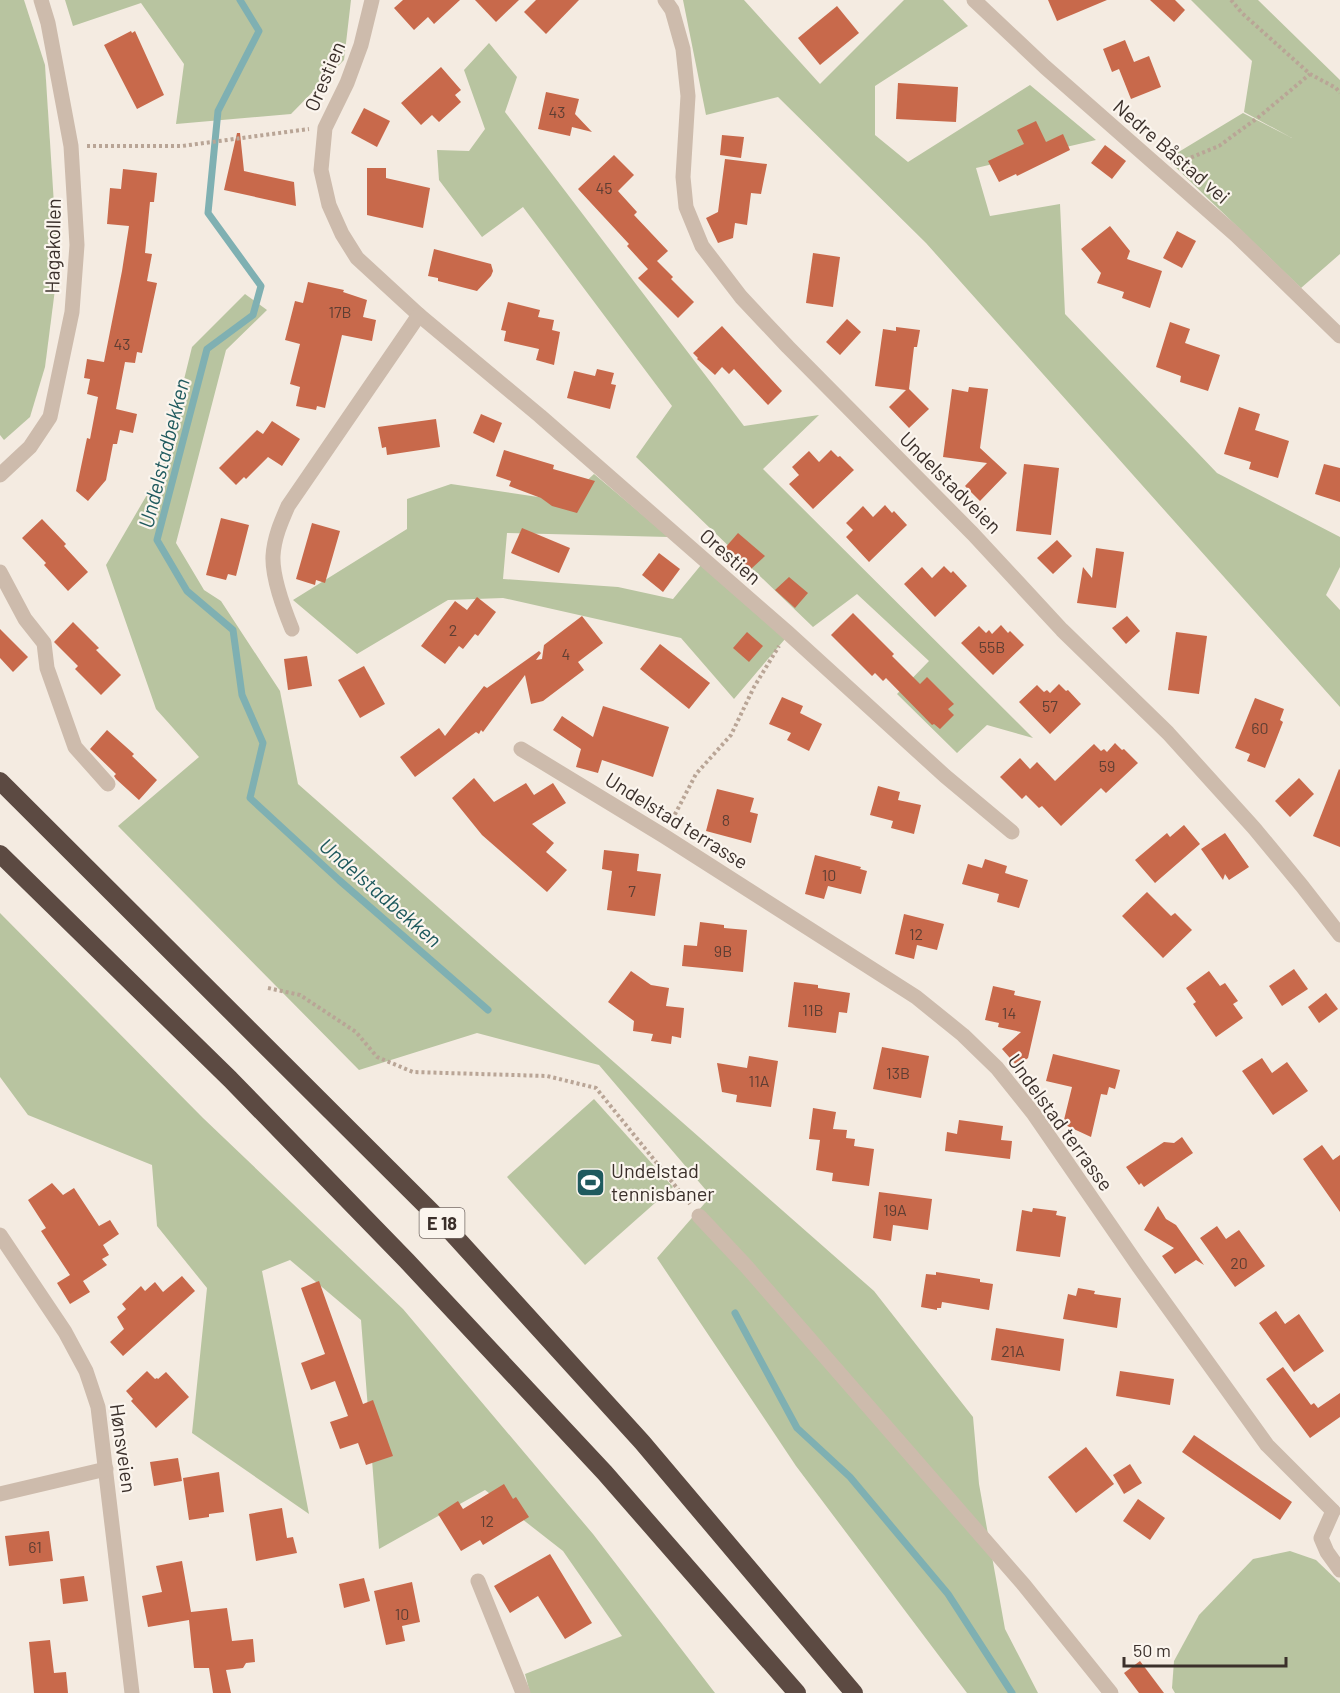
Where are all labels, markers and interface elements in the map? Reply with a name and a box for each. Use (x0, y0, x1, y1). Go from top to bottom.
street label: Orestien (299, 37, 349, 115)
street label: Nedre Båstad vei (1109, 94, 1235, 208)
house number: 43 (548, 102, 566, 121)
house number: 45 (595, 178, 613, 197)
street label: Hagakollen (39, 198, 65, 294)
house number: 17B (328, 302, 352, 321)
house number: 43 (113, 334, 131, 353)
water label: Undelstadbekken (132, 375, 194, 531)
street label: Undelstadveien (895, 426, 1007, 538)
street label: Orestien (695, 523, 767, 589)
house number: 2 (449, 620, 457, 639)
house number: 55B (979, 637, 1005, 656)
house number: 4 (562, 644, 570, 663)
house number: 57 (1042, 696, 1058, 715)
house number: 60 (1251, 718, 1269, 737)
house number: 59 (1099, 756, 1115, 775)
street label: Undelstad terrasse (601, 766, 753, 874)
house number: 8 (722, 810, 730, 829)
water label: Undelstadbekken (315, 832, 447, 952)
house number: 10 (822, 865, 836, 884)
house number: 7 (628, 881, 636, 900)
house number: 12 (909, 924, 923, 943)
house number: 9B (714, 941, 732, 960)
house number: 11B (802, 1000, 824, 1019)
house number: 14 (1002, 1003, 1016, 1022)
street label: Undelstad terrasse (1003, 1049, 1119, 1195)
house number: 13B (886, 1063, 910, 1082)
house number: 11A (749, 1071, 770, 1090)
place label: Undelstad tennisbaner (611, 1158, 715, 1205)
sports icon: Undelstad tennisbaner (574, 1166, 606, 1198)
house number: 19A (883, 1200, 907, 1219)
road number: E 18 (420, 1208, 464, 1238)
house number: 20 (1230, 1253, 1248, 1272)
house number: 21A (1001, 1341, 1025, 1360)
street label: Hønsveien (106, 1402, 142, 1494)
house number: 12 (480, 1511, 494, 1530)
house number: 61 (28, 1537, 42, 1556)
house number: 10 (395, 1604, 409, 1623)
scale bar (1124, 1630, 1286, 1668)
text: 50 m (1133, 1639, 1171, 1661)

